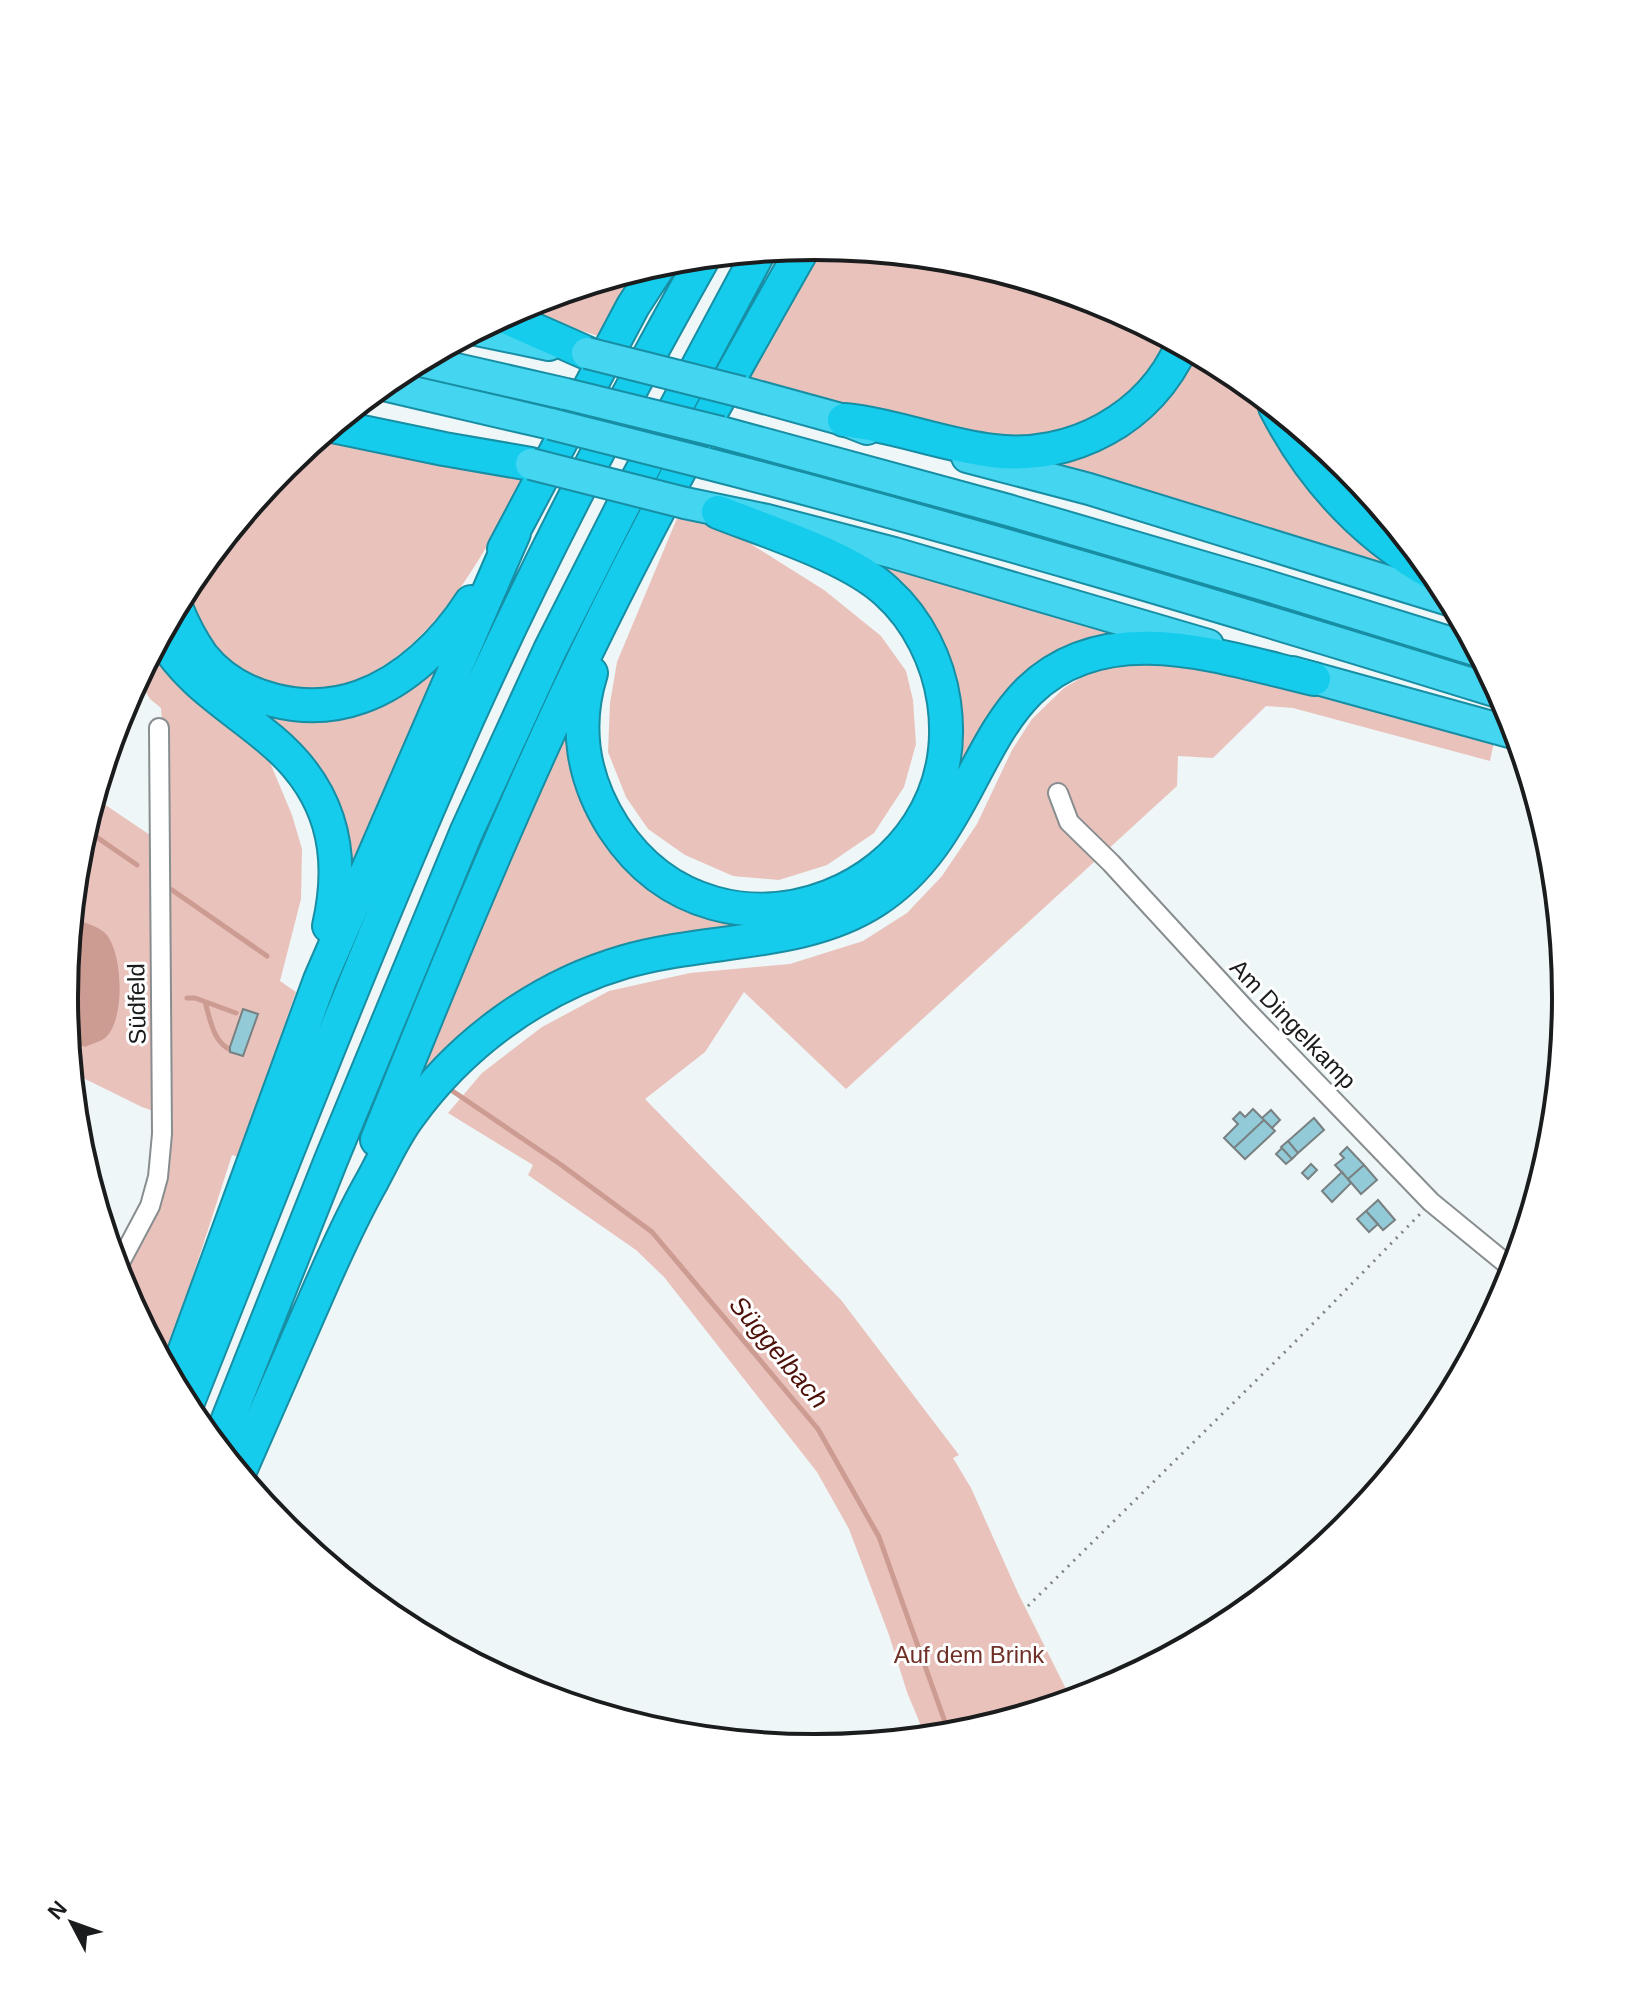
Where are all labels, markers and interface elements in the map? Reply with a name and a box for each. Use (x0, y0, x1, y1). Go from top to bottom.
street label: Am Dingelkamp (1225, 953, 1362, 1094)
street label: Südfeld (122, 963, 151, 1045)
water label: Süggelbach (723, 1290, 835, 1414)
park label: Auf dem Brink (894, 1641, 1045, 1668)
north arrow (32, 1883, 112, 1963)
text: N (43, 1896, 72, 1924)

